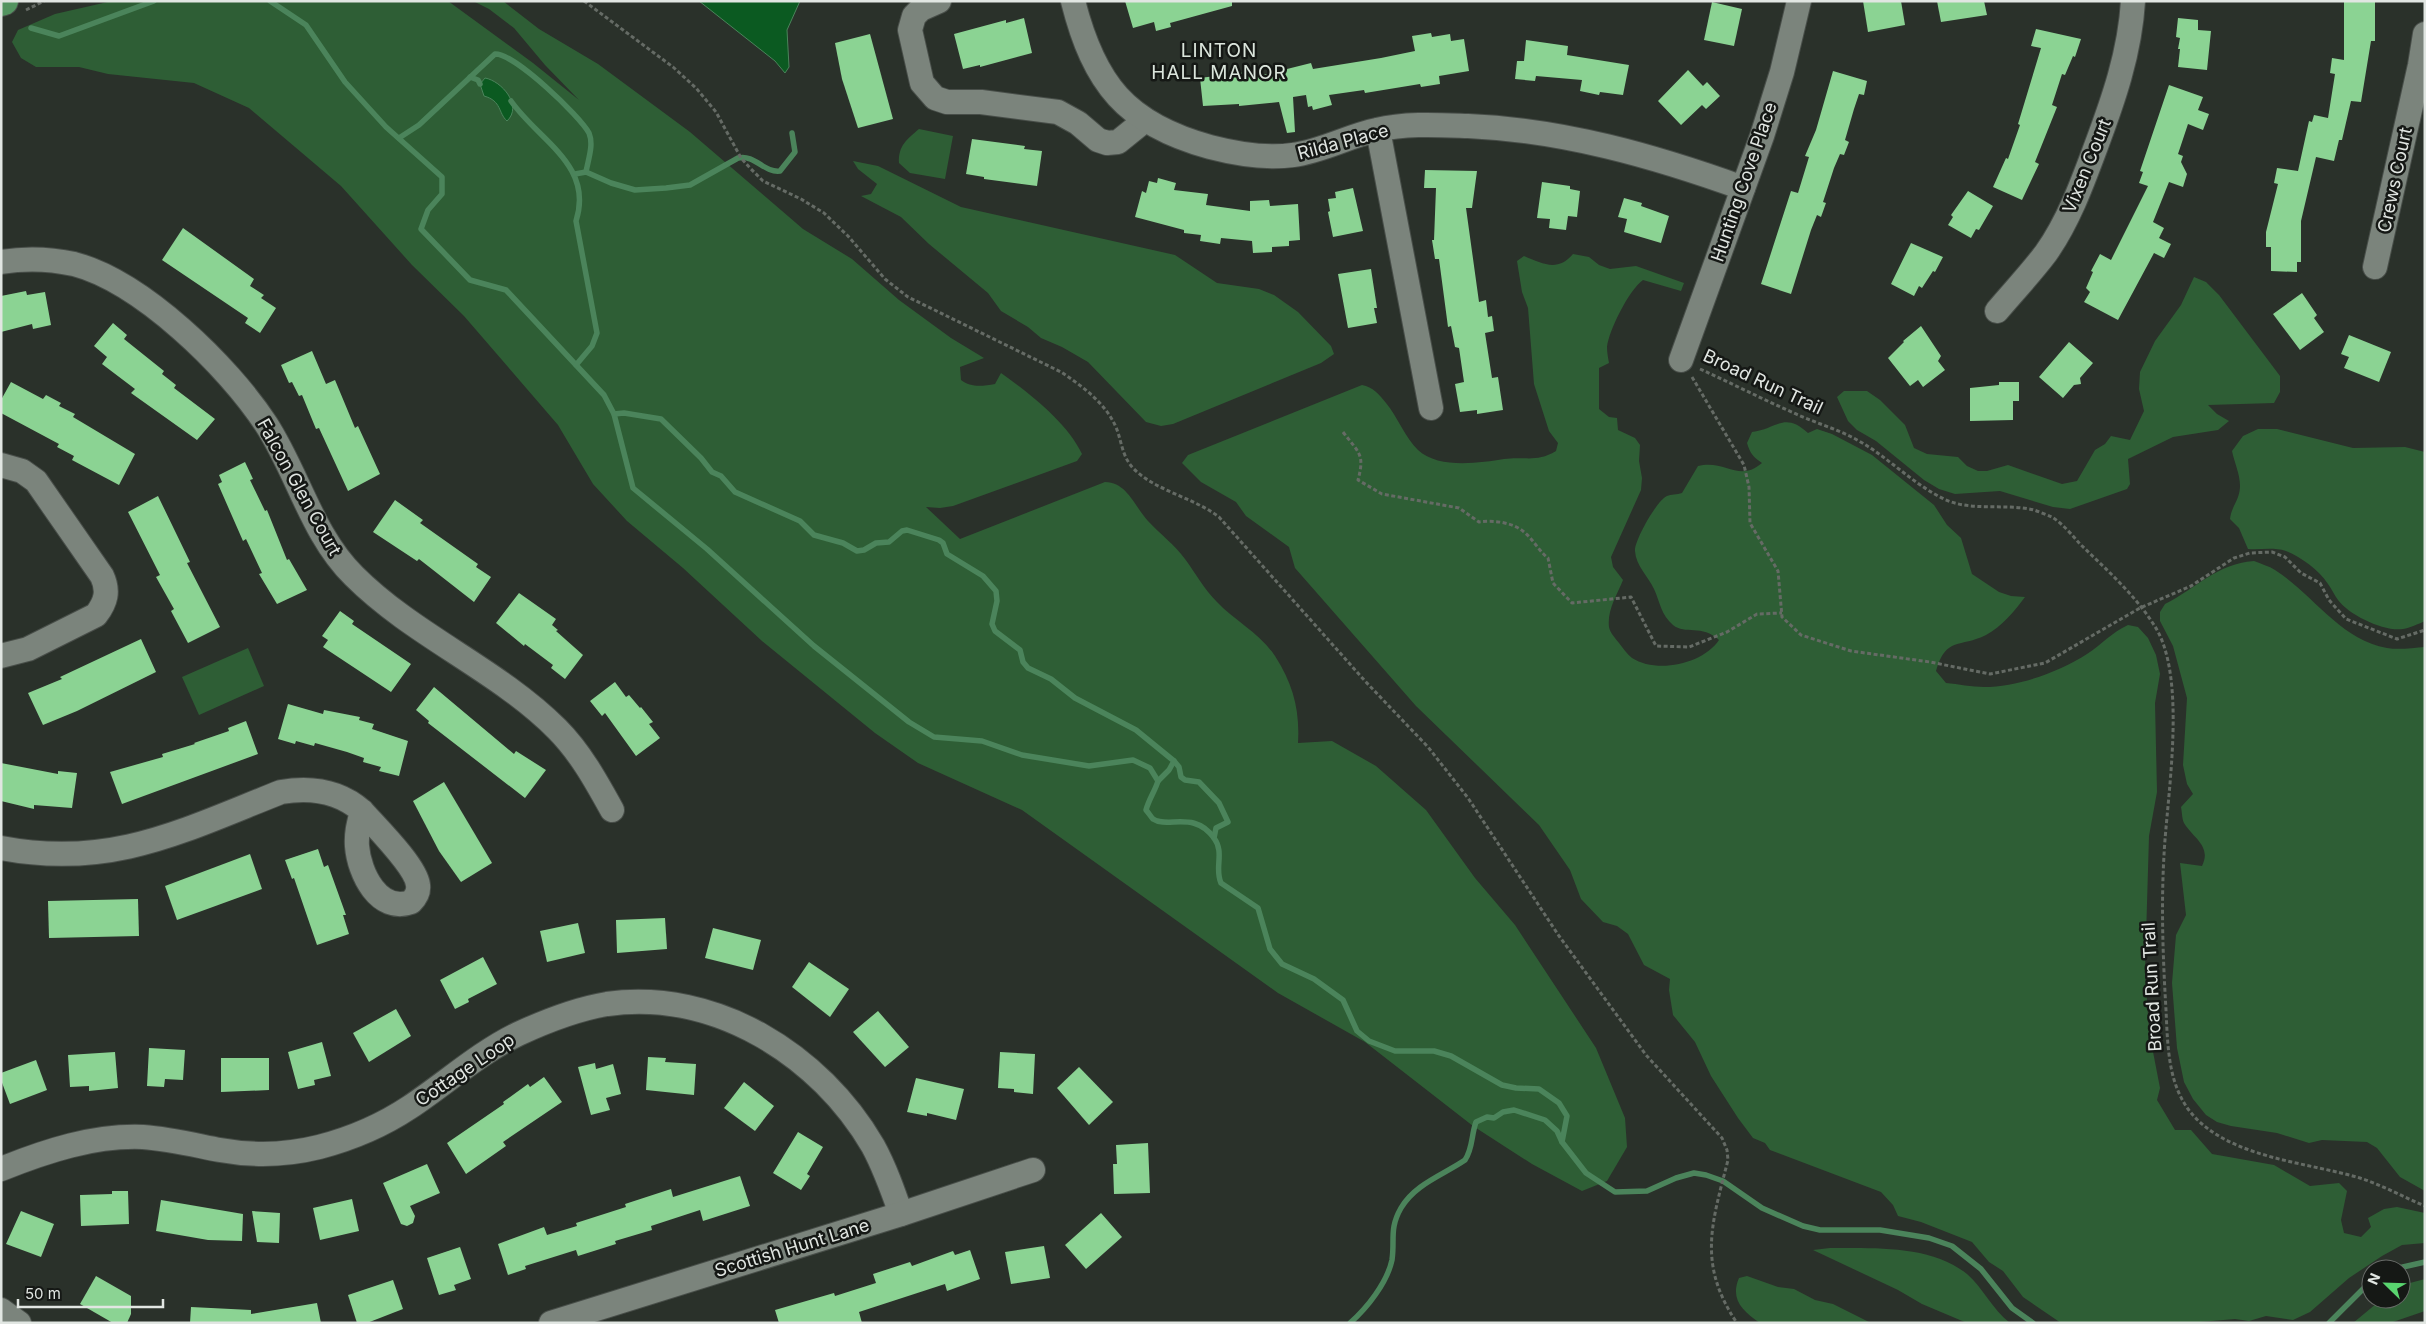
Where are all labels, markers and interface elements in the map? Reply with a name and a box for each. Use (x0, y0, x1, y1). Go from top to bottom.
district label: LINTON HALL MANOR (1151, 39, 1287, 84)
street label: Hunting Cove Place (1706, 99, 1781, 264)
street label: Vixen Court (2058, 115, 2115, 216)
street label: Rilda Place (1295, 119, 1391, 164)
street label: Crews Court (2373, 125, 2416, 234)
street label: Broad Run Trail (1700, 345, 1826, 418)
street label: Falcon Glen Court (253, 415, 346, 559)
street label: Broad Run Trail (2138, 922, 2165, 1052)
street label: Cottage Loop (411, 1029, 518, 1110)
street label: Scottish Hunt Lane (712, 1214, 872, 1281)
north arrow (2361, 1259, 2411, 1309)
text: N (2364, 1270, 2383, 1287)
scale bar (18, 1276, 162, 1308)
text: 50 m (25, 1284, 61, 1303)

